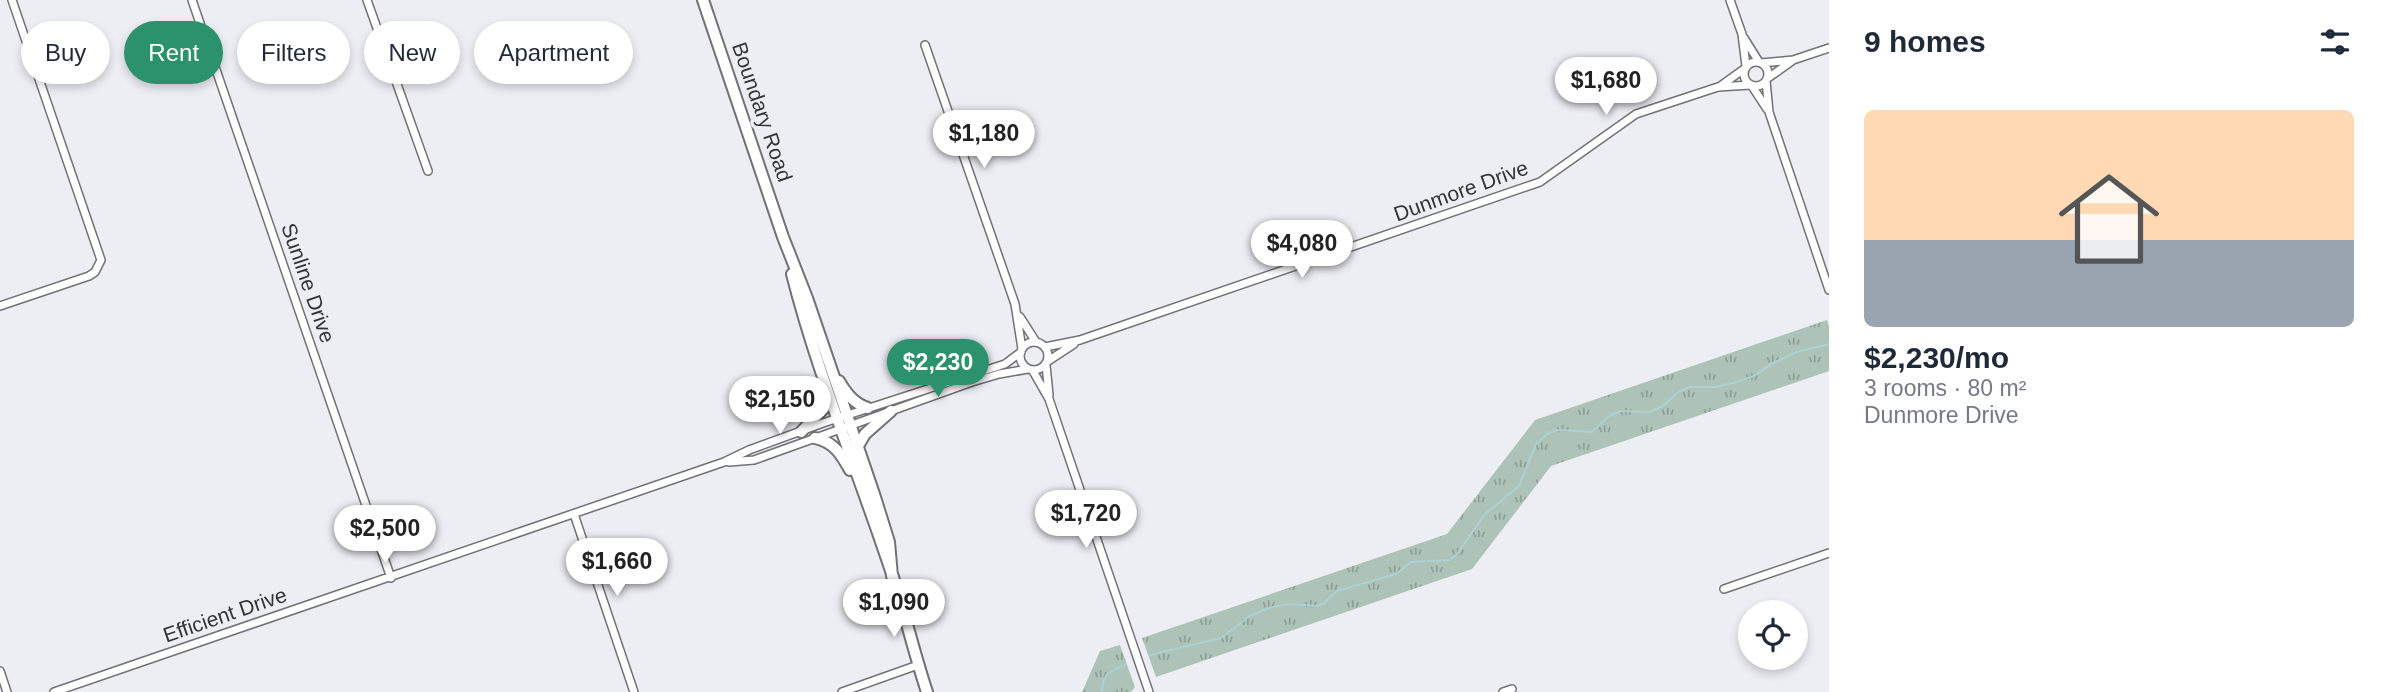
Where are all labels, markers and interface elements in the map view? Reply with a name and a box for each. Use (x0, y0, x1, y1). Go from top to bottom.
chip: Buy (21, 21, 110, 84)
chip: Rent (124, 21, 223, 84)
chip: Filters (237, 21, 350, 84)
chip: New (364, 21, 460, 84)
chip: Apartment (474, 21, 633, 84)
icon: filters (2316, 23, 2354, 61)
text: 9 homes (1864, 25, 1986, 58)
street label: Boundary Road (728, 39, 797, 185)
pin: $1,680 (1549, 58, 1663, 117)
text: $1,680 (1571, 67, 1641, 93)
pin: $1,180 (927, 110, 1041, 170)
text: $1,180 (949, 120, 1019, 146)
street label: Dunmore Drive (1391, 156, 1531, 225)
icon: home (2046, 156, 2172, 282)
street label: Sunline Drive (277, 220, 340, 346)
pin: $4,080 (1245, 220, 1359, 280)
text: $4,080 (1267, 230, 1337, 256)
pin: $2,230 (881, 340, 995, 399)
text: $2,230/mo (1864, 341, 2009, 374)
text: $2,230 (903, 349, 973, 375)
text: 3 rooms · 80 m² (1864, 375, 2026, 401)
pin: $2,150 (723, 376, 837, 436)
text: $2,150 (745, 386, 815, 412)
text: Dunmore Drive (1864, 402, 2019, 428)
pin: $1,720 (1029, 490, 1143, 550)
text: $1,720 (1051, 500, 1121, 526)
pin: $2,500 (328, 505, 442, 565)
text: $2,500 (350, 515, 420, 541)
pin: $1,660 (560, 538, 674, 598)
text: $1,660 (582, 548, 652, 574)
pin: $1,090 (837, 580, 951, 639)
street label: Efficient Drive (160, 583, 290, 646)
text: $1,090 (859, 589, 929, 615)
map controls (1738, 600, 1808, 670)
button: locate (1738, 600, 1808, 670)

